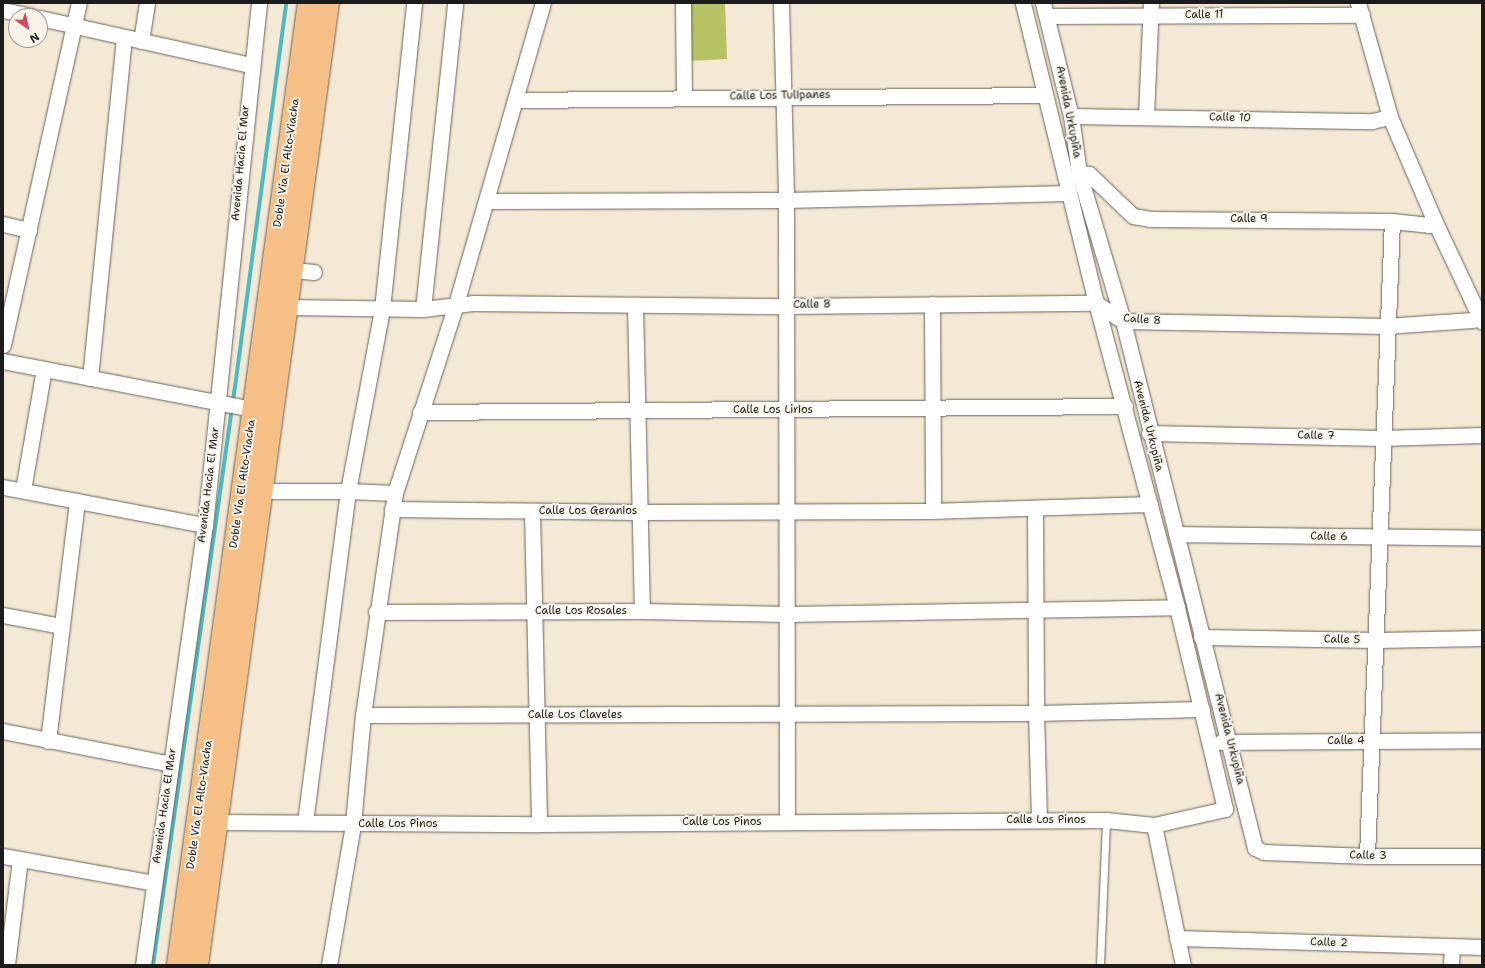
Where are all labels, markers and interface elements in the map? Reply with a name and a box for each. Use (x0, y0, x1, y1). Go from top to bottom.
north arrow (8, 8, 48, 48)
street label: Calle 11 (1185, 8, 1223, 22)
text: N (27, 29, 42, 46)
street label: Avenida Urkupiña (1053, 65, 1083, 159)
street label: Calle Los Tulipanes (729, 89, 831, 103)
street label: Doble Vía El Alto-Viacha (271, 98, 303, 228)
street label: Avenida Hacia El Mar (229, 104, 253, 222)
street label: Calle 10 (1209, 111, 1251, 125)
street label: Calle 9 (1230, 212, 1268, 226)
street label: Calle 8 (793, 298, 831, 312)
street label: Calle 8 (1123, 312, 1161, 328)
street label: Avenida Urkupiña (1130, 379, 1166, 473)
street label: Calle Los Lirios (733, 403, 813, 417)
street label: Doble Vía El Alto-Viacha (227, 419, 259, 549)
street label: Avenida Hacia El Mar (195, 426, 223, 544)
street label: Calle 7 (1297, 429, 1335, 443)
street label: Calle Los Geranios (539, 504, 637, 518)
street label: Calle 6 (1310, 530, 1348, 544)
street label: Calle Los Rosales (535, 604, 627, 618)
street label: Calle 5 (1324, 633, 1360, 647)
street label: Avenida Urkupiña (1211, 692, 1247, 786)
street label: Calle Los Claveles (528, 708, 622, 722)
street label: Calle 4 (1327, 734, 1365, 748)
street label: Doble Vía El Alto-Viacha (184, 740, 216, 870)
street label: Avenida Hacia El Mar (150, 747, 180, 865)
street label: Calle Los Pinos (1006, 813, 1086, 827)
street label: Calle Los Pinos (682, 815, 762, 829)
street label: Calle Los Pinos (358, 817, 438, 831)
street label: Calle 3 (1349, 849, 1387, 863)
street label: Calle 2 (1310, 936, 1348, 950)

